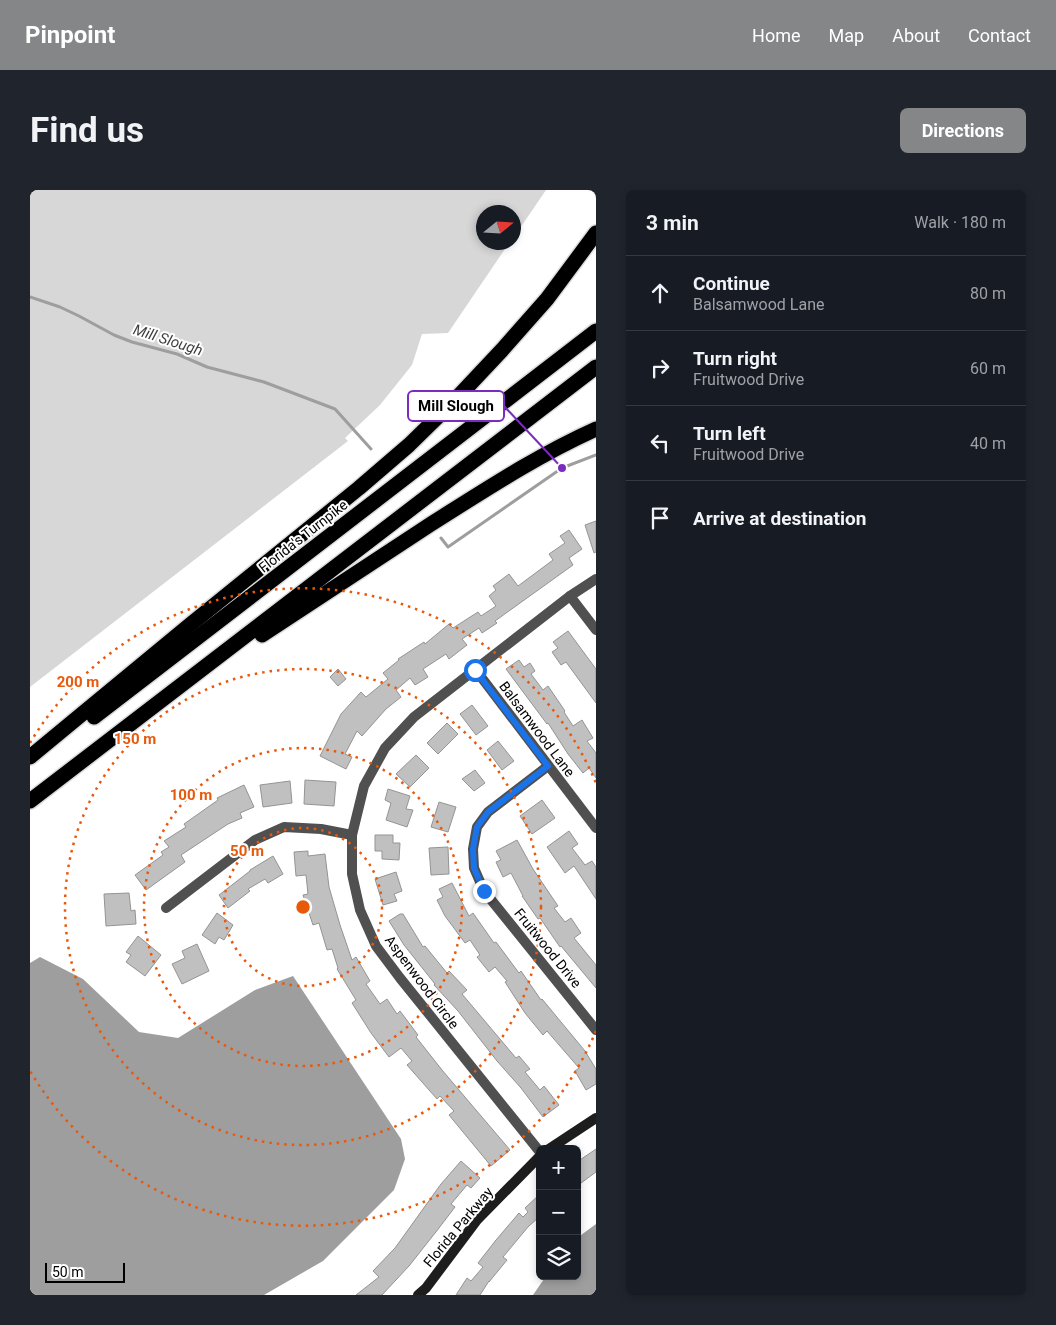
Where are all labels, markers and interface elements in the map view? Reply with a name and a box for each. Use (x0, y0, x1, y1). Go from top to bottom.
text: Pinpoint (25, 21, 115, 49)
text: Home (752, 25, 801, 46)
text: Map (829, 25, 864, 46)
text: About (892, 25, 940, 46)
text: Contact (968, 25, 1031, 46)
button: Directions (900, 108, 1026, 153)
text: Find us (30, 110, 144, 151)
north arrow (476, 205, 521, 250)
text: 3 min (646, 211, 699, 235)
text: Walk · 180 m (914, 213, 1006, 232)
text: Continue (693, 272, 770, 295)
icon: ahead (646, 279, 674, 307)
text: 80 m (970, 284, 1006, 303)
text: Balsamwood Lane (693, 295, 824, 314)
water label: Mill Slough (131, 320, 205, 360)
text: Turn right (693, 347, 777, 370)
icon: right (646, 354, 674, 382)
text: 60 m (970, 359, 1006, 378)
text: Fruitwood Drive (693, 370, 804, 389)
callout: Mill Slough (408, 391, 504, 421)
text: Mill Slough (418, 397, 494, 415)
text: Turn left (693, 422, 766, 445)
icon: left (646, 429, 674, 457)
text: 40 m (970, 434, 1006, 453)
text: Fruitwood Drive (693, 445, 804, 464)
street label: Florida's Turnpike (255, 496, 351, 576)
icon: arrive (646, 504, 674, 532)
text: Arrive at destination (693, 507, 866, 530)
route start (464, 659, 487, 682)
text: 200 m (57, 673, 99, 691)
street label: Balsamwood Lane (496, 678, 578, 780)
text: 150 m (114, 730, 156, 748)
text: 100 m (170, 786, 212, 804)
text: 50 m (230, 842, 264, 860)
route end (473, 880, 496, 903)
centre of rings (294, 898, 312, 916)
street label: Fruitwood Drive (511, 905, 585, 991)
street label: Aspenwood Circle (382, 932, 462, 1032)
map controls (536, 1145, 581, 1280)
button: + (536, 1145, 581, 1190)
street label: Florida Parkway (420, 1184, 496, 1270)
button: − (536, 1190, 581, 1235)
button: layers (536, 1235, 581, 1280)
scale bar (45, 1260, 125, 1283)
text: 50 m (52, 1264, 84, 1280)

